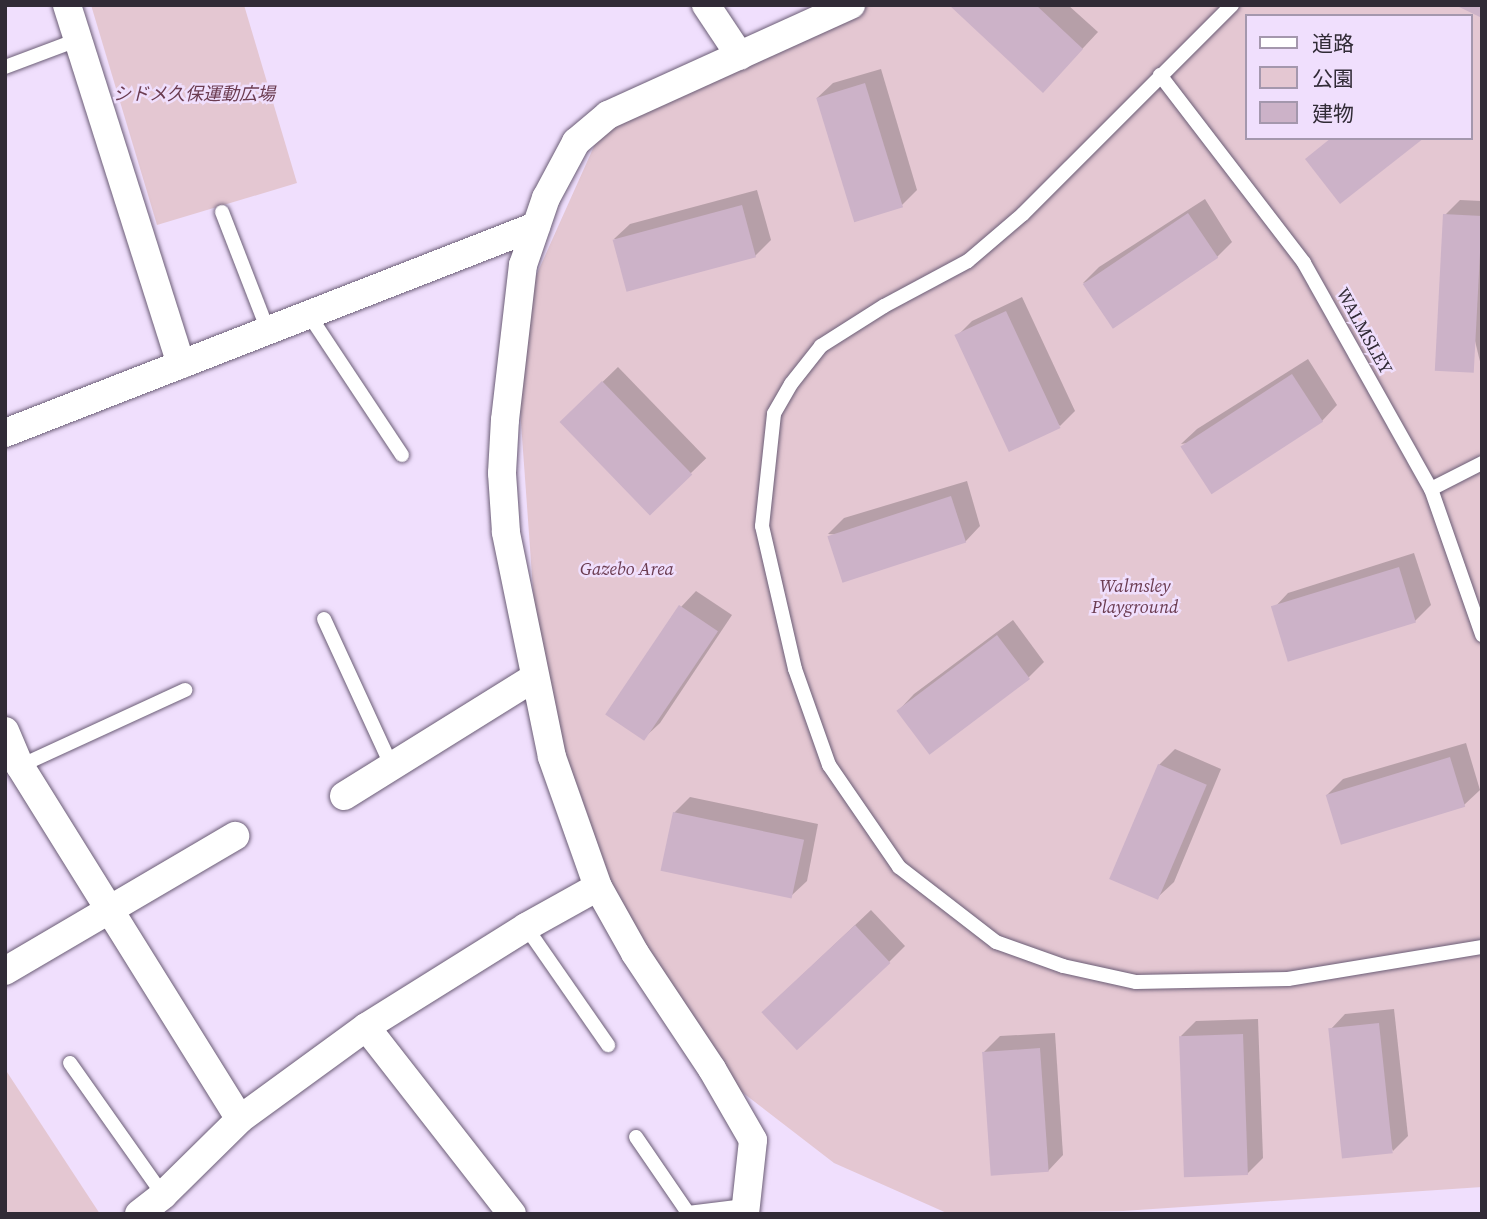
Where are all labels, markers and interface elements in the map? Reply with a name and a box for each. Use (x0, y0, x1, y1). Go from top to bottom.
legend (1246, 14, 1473, 140)
text: 道路 (1312, 29, 1354, 58)
text: 公園 (1312, 64, 1354, 93)
park label: シドメ久保運動広場 (113, 83, 275, 105)
text: 建物 (1312, 99, 1354, 128)
street label: WALMSLEY (1331, 284, 1397, 378)
park label: Gazebo Area (580, 558, 674, 580)
park label: Walmsley Playground (1092, 576, 1178, 618)

